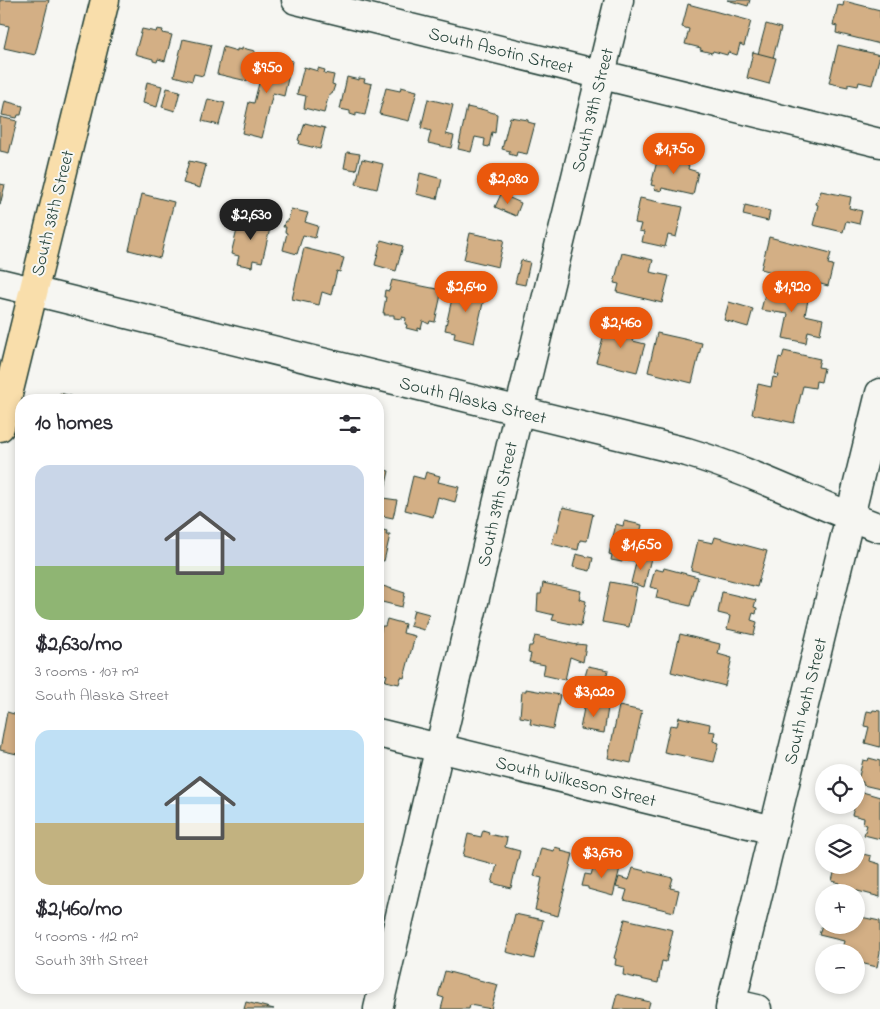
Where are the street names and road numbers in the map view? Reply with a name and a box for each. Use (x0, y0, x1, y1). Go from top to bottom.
street label: South Asotin Street (426, 21, 575, 82)
street label: South 39th Street (566, 45, 622, 176)
street label: South 38th Street (26, 148, 82, 279)
street label: South Alaska Street (396, 371, 549, 433)
street label: South 39th Street (472, 439, 526, 570)
street label: South 40th Street (779, 635, 835, 768)
street label: South Wilkeson Street (493, 750, 659, 815)

